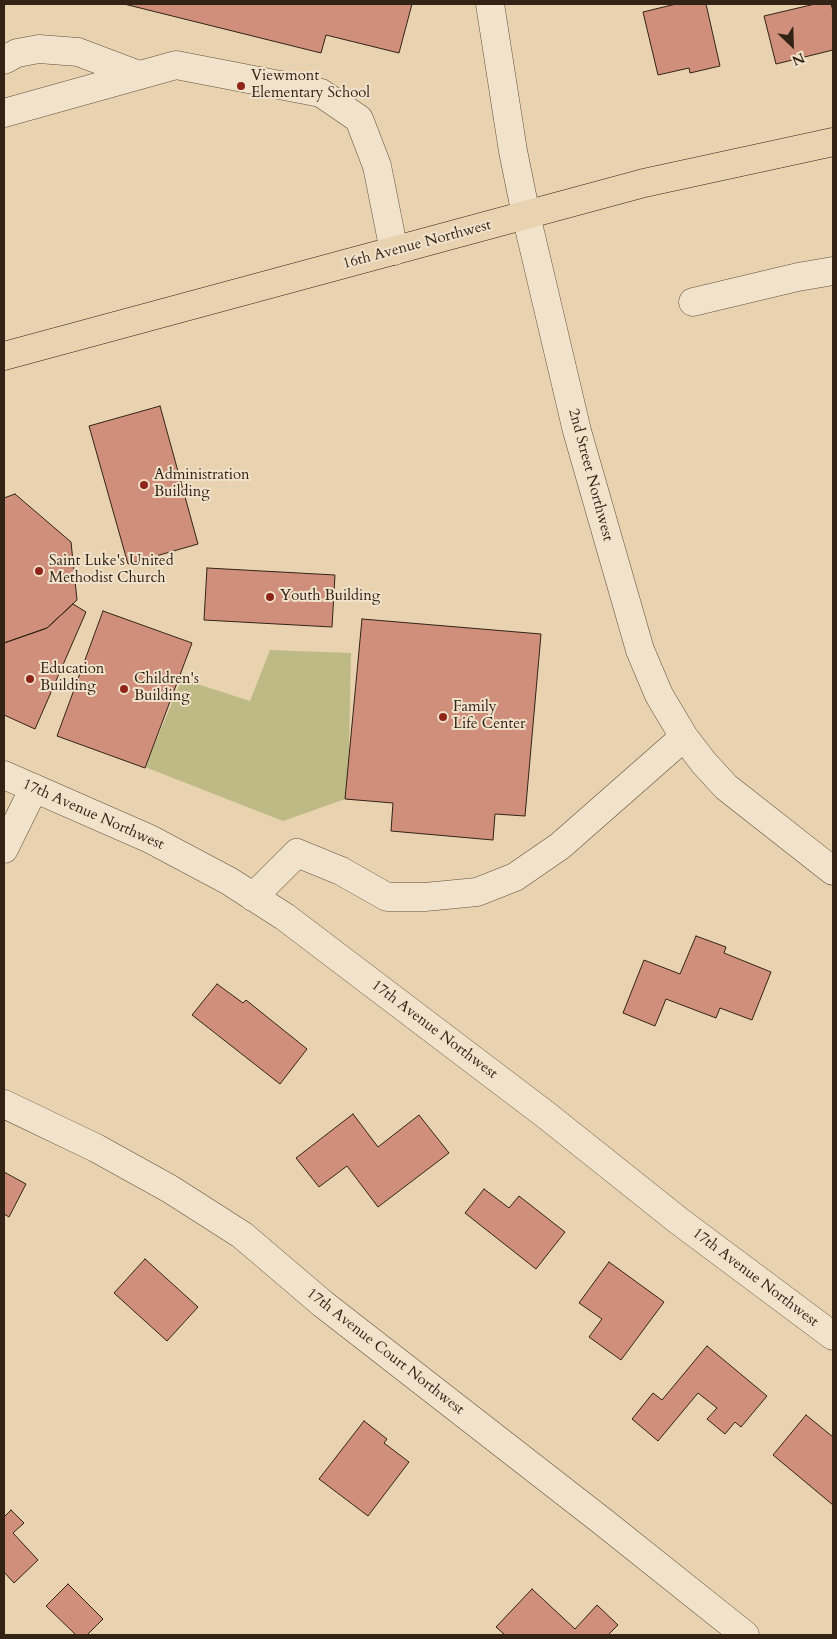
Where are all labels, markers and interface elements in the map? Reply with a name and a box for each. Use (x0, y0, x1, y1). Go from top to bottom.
north arrow (767, 20, 817, 70)
text: N (789, 48, 808, 70)
place label: Viewmont Elementary School (251, 68, 370, 103)
marker: Viewmont Elementary School (235, 80, 247, 92)
street label: 16th Avenue Northwest (341, 217, 493, 273)
street label: 2nd Street Northwest (564, 407, 616, 543)
place label: Administration Building (154, 467, 250, 502)
marker: Administration Building (138, 479, 150, 491)
place label: Saint Luke's United Methodist Church (49, 553, 174, 588)
marker: Saint Luke's United Methodist Church (33, 565, 45, 577)
place label: Youth Building (280, 588, 380, 606)
marker: Youth Building (264, 591, 276, 603)
place label: Education Building (40, 661, 104, 696)
place label: Children's Building (134, 671, 199, 706)
marker: Education Building (24, 673, 36, 685)
marker: Children's Building (118, 683, 130, 695)
place label: Family Life Center (453, 699, 526, 734)
marker: Family Life Center (437, 711, 449, 723)
street label: 17th Avenue Northwest (19, 776, 167, 854)
street label: 17th Avenue Northwest (367, 977, 501, 1083)
street label: 17th Avenue Northwest (688, 1225, 822, 1331)
street label: 17th Avenue Court Northwest (303, 1285, 467, 1419)

